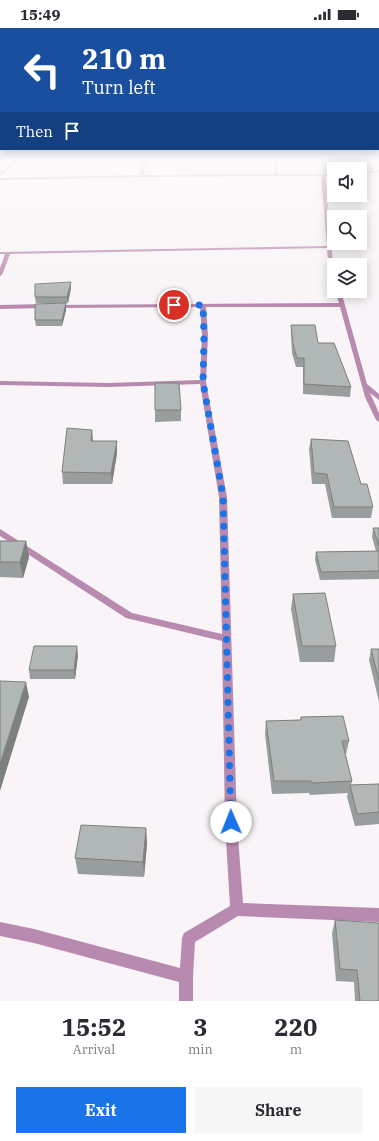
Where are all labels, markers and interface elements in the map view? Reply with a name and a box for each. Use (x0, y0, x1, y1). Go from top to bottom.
text: 15:49 (20, 5, 61, 24)
text: 210 m (82, 40, 166, 77)
icon: left (16, 44, 68, 96)
text: Turn left (82, 76, 156, 99)
icon: arrive (61, 120, 83, 142)
text: Then (16, 122, 53, 141)
map controls (327, 162, 367, 298)
button: sound (327, 162, 367, 202)
button: search (327, 210, 367, 250)
button: layers (327, 258, 367, 298)
pin (157, 288, 191, 322)
icon: arrive (163, 294, 185, 316)
position arrow (210, 801, 252, 843)
text: 15:52 (62, 1011, 126, 1043)
text: 3 (193, 1011, 208, 1043)
text: 220 (274, 1011, 317, 1043)
text: Arrival (73, 1041, 115, 1058)
text: min (188, 1041, 213, 1058)
text: m (290, 1041, 302, 1058)
button: Exit (16, 1087, 186, 1133)
button: Share (194, 1087, 363, 1133)

